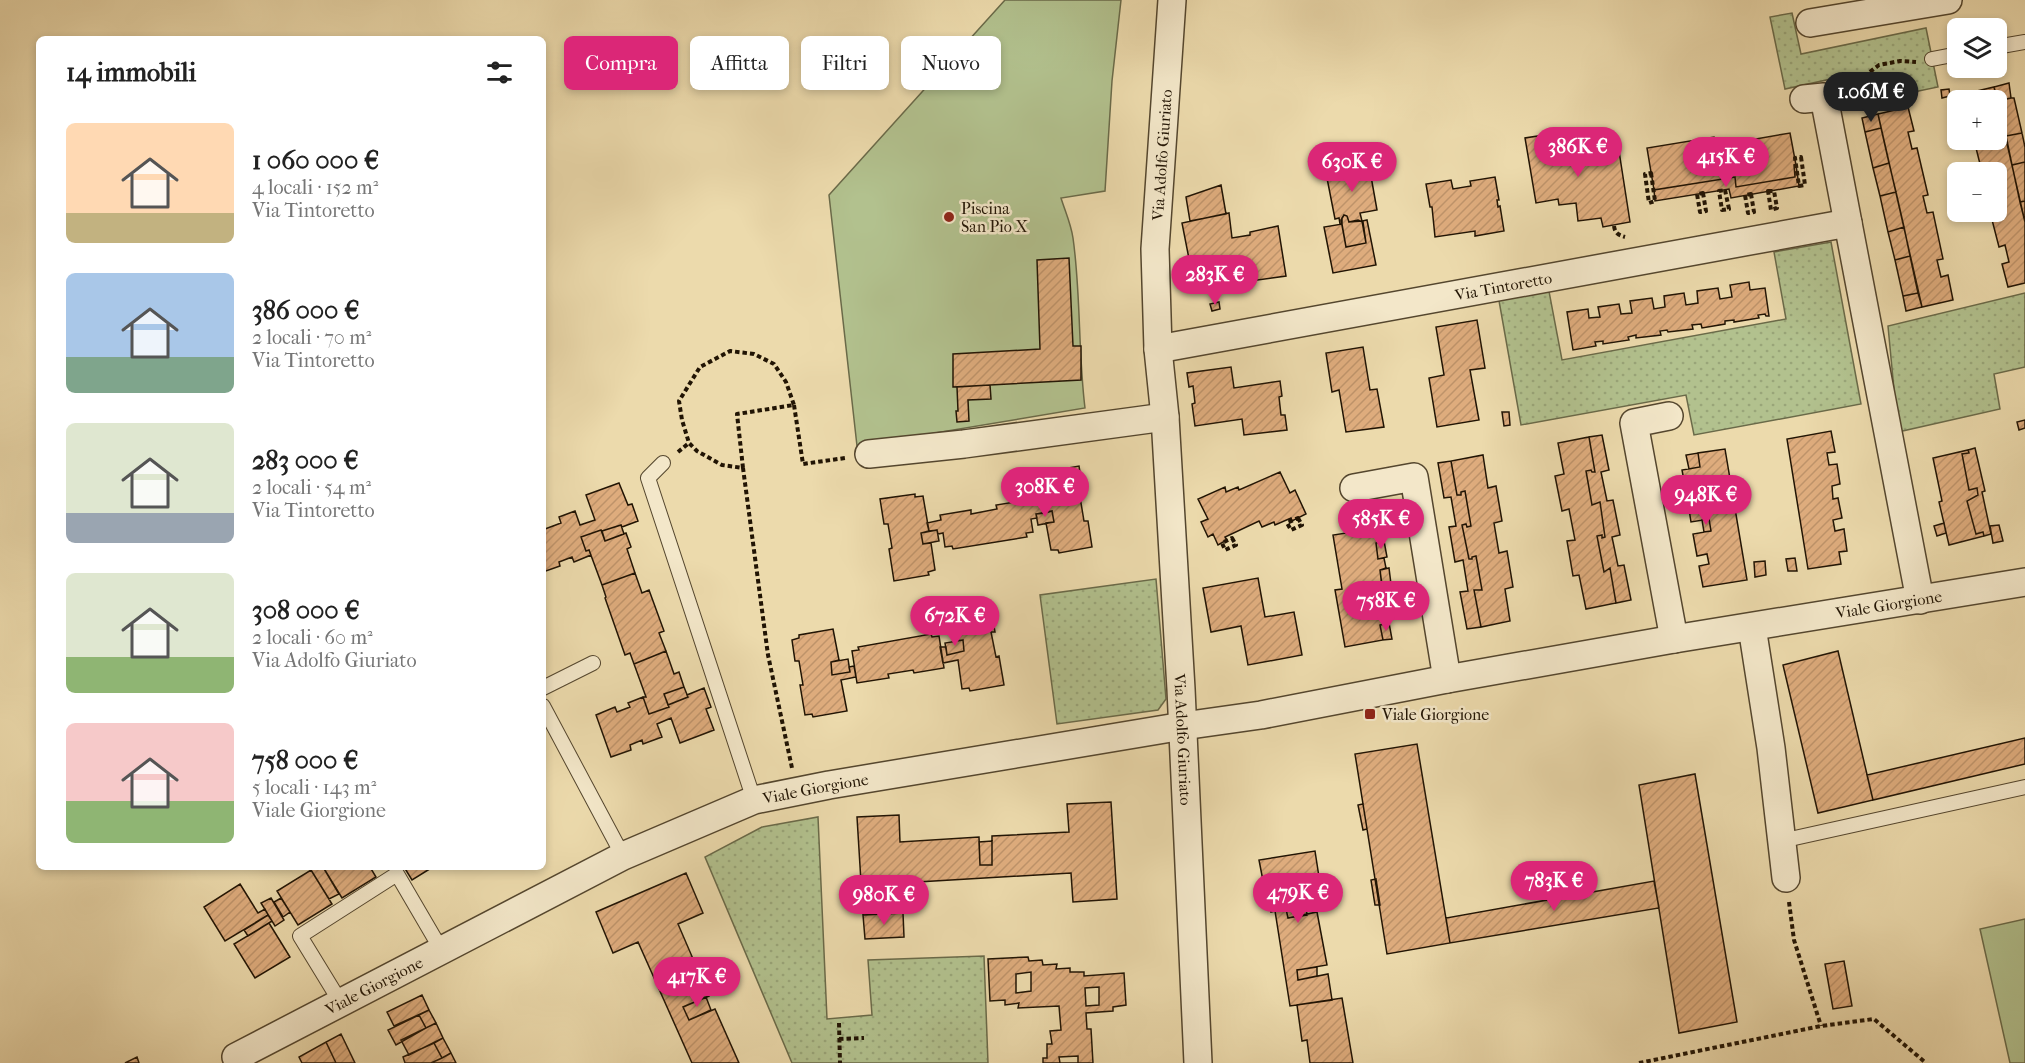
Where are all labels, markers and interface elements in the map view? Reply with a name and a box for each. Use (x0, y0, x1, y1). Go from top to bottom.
map controls (1947, 18, 2007, 222)
button: layers (1947, 18, 2007, 78)
chip: Compra (564, 36, 678, 90)
chip: Affitta (690, 36, 789, 90)
chip: Filtri (801, 36, 889, 90)
chip: Nuovo (901, 36, 1001, 90)
icon: filters (483, 56, 516, 89)
text: 14 immobili (66, 57, 196, 88)
pin: 1.06M € (1816, 72, 1926, 123)
text: 1.06M € (1837, 80, 1905, 103)
street label: Via Adolfo Giuriato (1148, 89, 1176, 222)
button: + (1947, 90, 2007, 150)
pin: 386K € (1529, 127, 1627, 178)
text: 386K € (1548, 135, 1608, 158)
pin: 415K € (1677, 137, 1775, 188)
pin: 630K € (1303, 142, 1401, 193)
text: 1 060 000 € (252, 145, 379, 176)
text: 415K € (1697, 145, 1755, 168)
icon: home (114, 147, 186, 219)
text: 630K € (1322, 150, 1382, 173)
button: − (1947, 162, 2007, 222)
text: 4 locali · 152 m² (252, 176, 378, 199)
text: Via Tintoretto (252, 199, 375, 222)
place label: Piscina San Pio X (961, 199, 1028, 236)
marker: Piscina San Pio X (942, 210, 956, 224)
pin: 283K € (1166, 255, 1264, 306)
text: 283K € (1185, 263, 1245, 286)
street label: Via Tintoretto (1452, 268, 1553, 304)
text: 386 000 € (252, 295, 359, 326)
icon: home (114, 297, 186, 369)
text: 2 locali · 70 m² (252, 326, 371, 349)
text: Via Tintoretto (252, 349, 375, 372)
text: 283 000 € (252, 445, 359, 476)
icon: home (114, 447, 186, 519)
pin: 308K € (996, 467, 1094, 518)
text: 308K € (1015, 475, 1075, 498)
pin: 948K € (1657, 475, 1755, 526)
text: 2 locali · 54 m² (252, 476, 371, 499)
text: 948K € (1675, 483, 1737, 506)
text: Via Tintoretto (252, 499, 375, 522)
pin: 585K € (1332, 499, 1430, 550)
text: 585K € (1352, 507, 1410, 530)
pin: 758K € (1337, 581, 1435, 632)
street label: Viale Giorgione (1833, 586, 1943, 622)
text: 758K € (1356, 589, 1416, 612)
text: 308 000 € (252, 595, 360, 626)
pin: 672K € (906, 596, 1004, 647)
icon: home (114, 597, 186, 669)
text: 672K € (924, 604, 986, 627)
text: 2 locali · 60 m² (252, 626, 373, 649)
text: Via Adolfo Giuriato (252, 649, 417, 672)
street label: Via Adolfo Giuriato (1171, 672, 1196, 806)
place label: Viale Giorgione (1381, 705, 1489, 724)
marker: Viale Giorgione (1363, 707, 1377, 721)
text: 758 000 € (252, 745, 358, 776)
icon: home (114, 747, 186, 819)
street label: Viale Giorgione (760, 769, 870, 808)
text: 5 locali · 143 m² (252, 776, 376, 799)
text: Viale Giorgione (252, 799, 386, 822)
pin: 783K € (1505, 861, 1603, 912)
text: 783K € (1525, 869, 1583, 892)
pin: 479K € (1249, 873, 1347, 924)
pin: 980K € (835, 875, 933, 926)
text: 479K € (1267, 881, 1329, 904)
text: 980K € (853, 883, 915, 906)
street label: Viale Giorgione (321, 952, 426, 1019)
pin: 417K € (648, 957, 746, 1008)
text: 417K € (667, 965, 727, 988)

